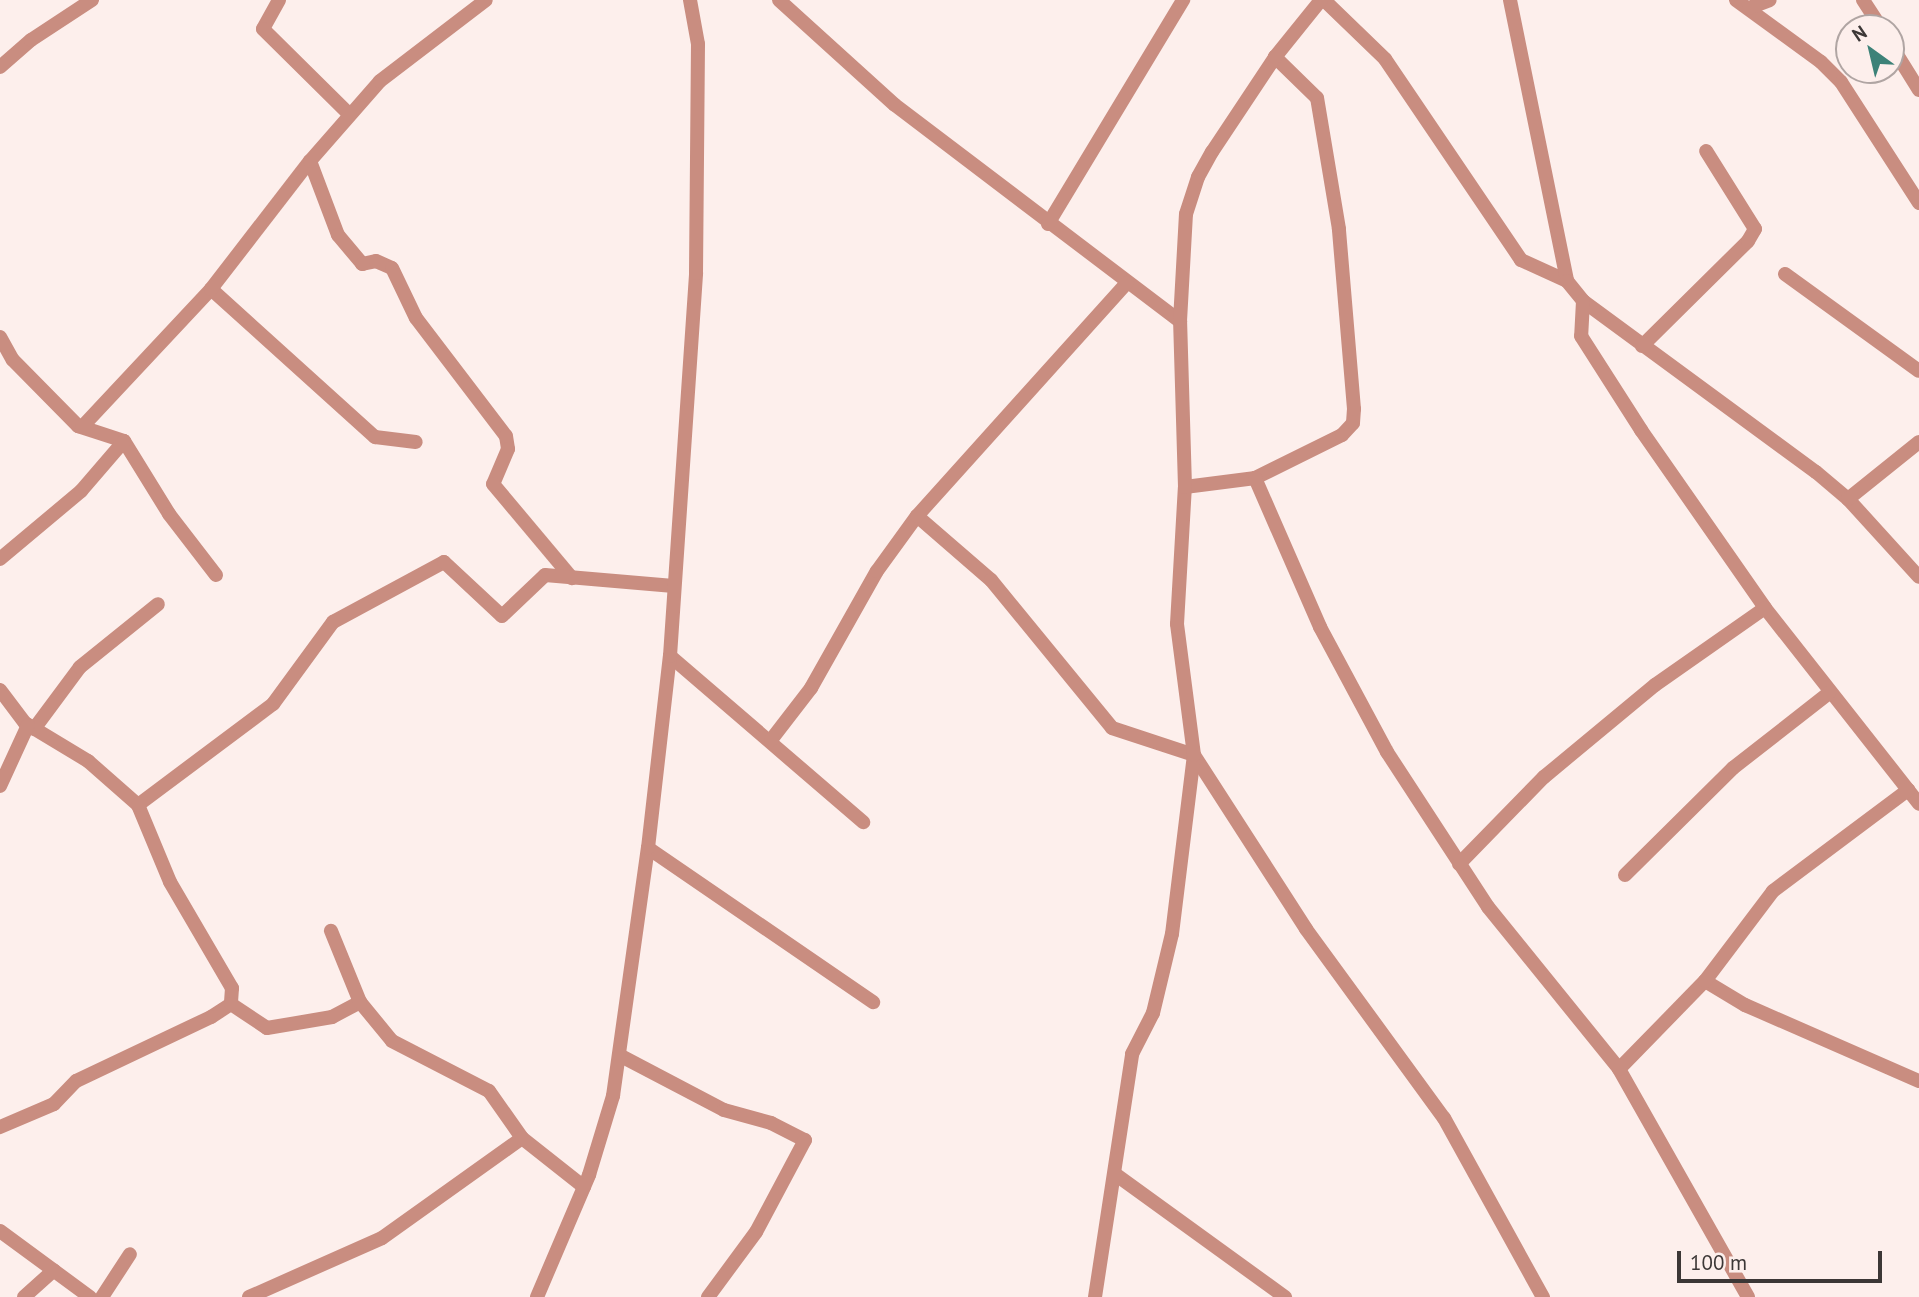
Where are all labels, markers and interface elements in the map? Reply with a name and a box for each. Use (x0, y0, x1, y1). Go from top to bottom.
north arrow (1835, 14, 1905, 84)
text: N (1847, 20, 1871, 47)
scale bar (1681, 1238, 1886, 1282)
text: 100 m (1690, 1249, 1747, 1276)

